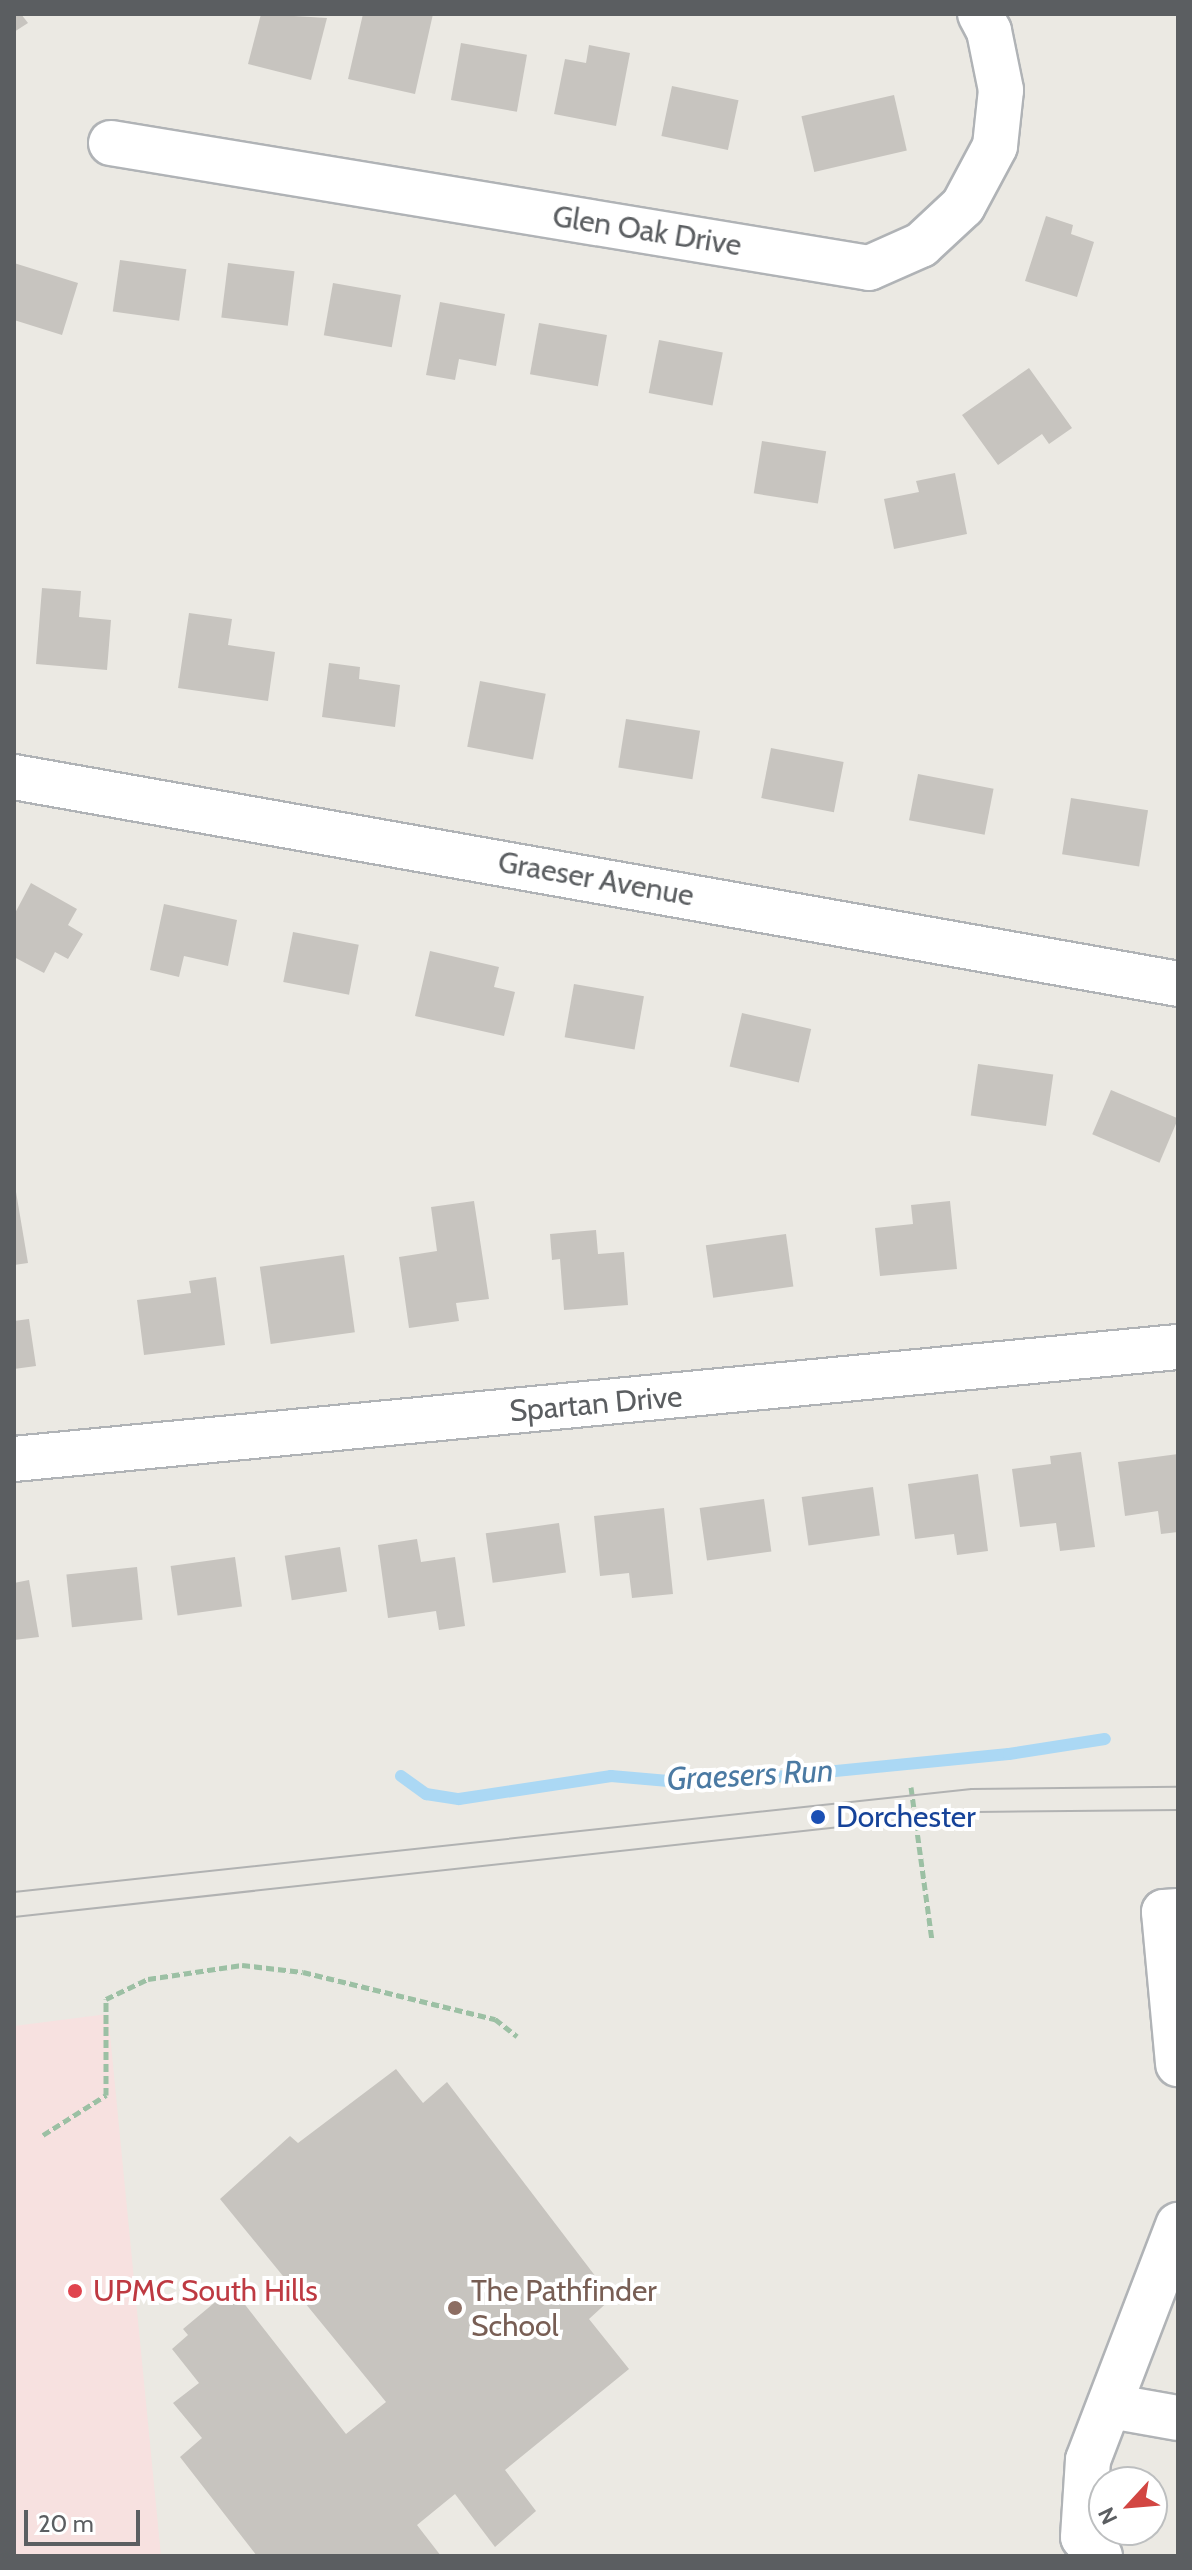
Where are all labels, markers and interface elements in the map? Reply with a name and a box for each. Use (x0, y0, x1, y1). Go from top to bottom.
street label: Glen Oak Drive (550, 198, 744, 264)
street label: Graeser Avenue (495, 844, 697, 914)
street label: Spartan Drive (508, 1379, 684, 1429)
water label: Graesers Run (666, 1751, 834, 1799)
place label: Dorchester (836, 1799, 976, 1835)
marker: Dorchester (807, 1806, 829, 1828)
place label: UPMC South Hills (93, 2273, 318, 2309)
place label: The Pathfinder School (471, 2273, 657, 2344)
marker: UPMC South Hills (64, 2280, 86, 2302)
marker: The Pathfinder School (446, 2299, 464, 2317)
north arrow (1088, 2466, 1168, 2546)
scale bar (28, 2494, 144, 2544)
text: N (1092, 2503, 1123, 2529)
text: 20 m (38, 2509, 94, 2538)

